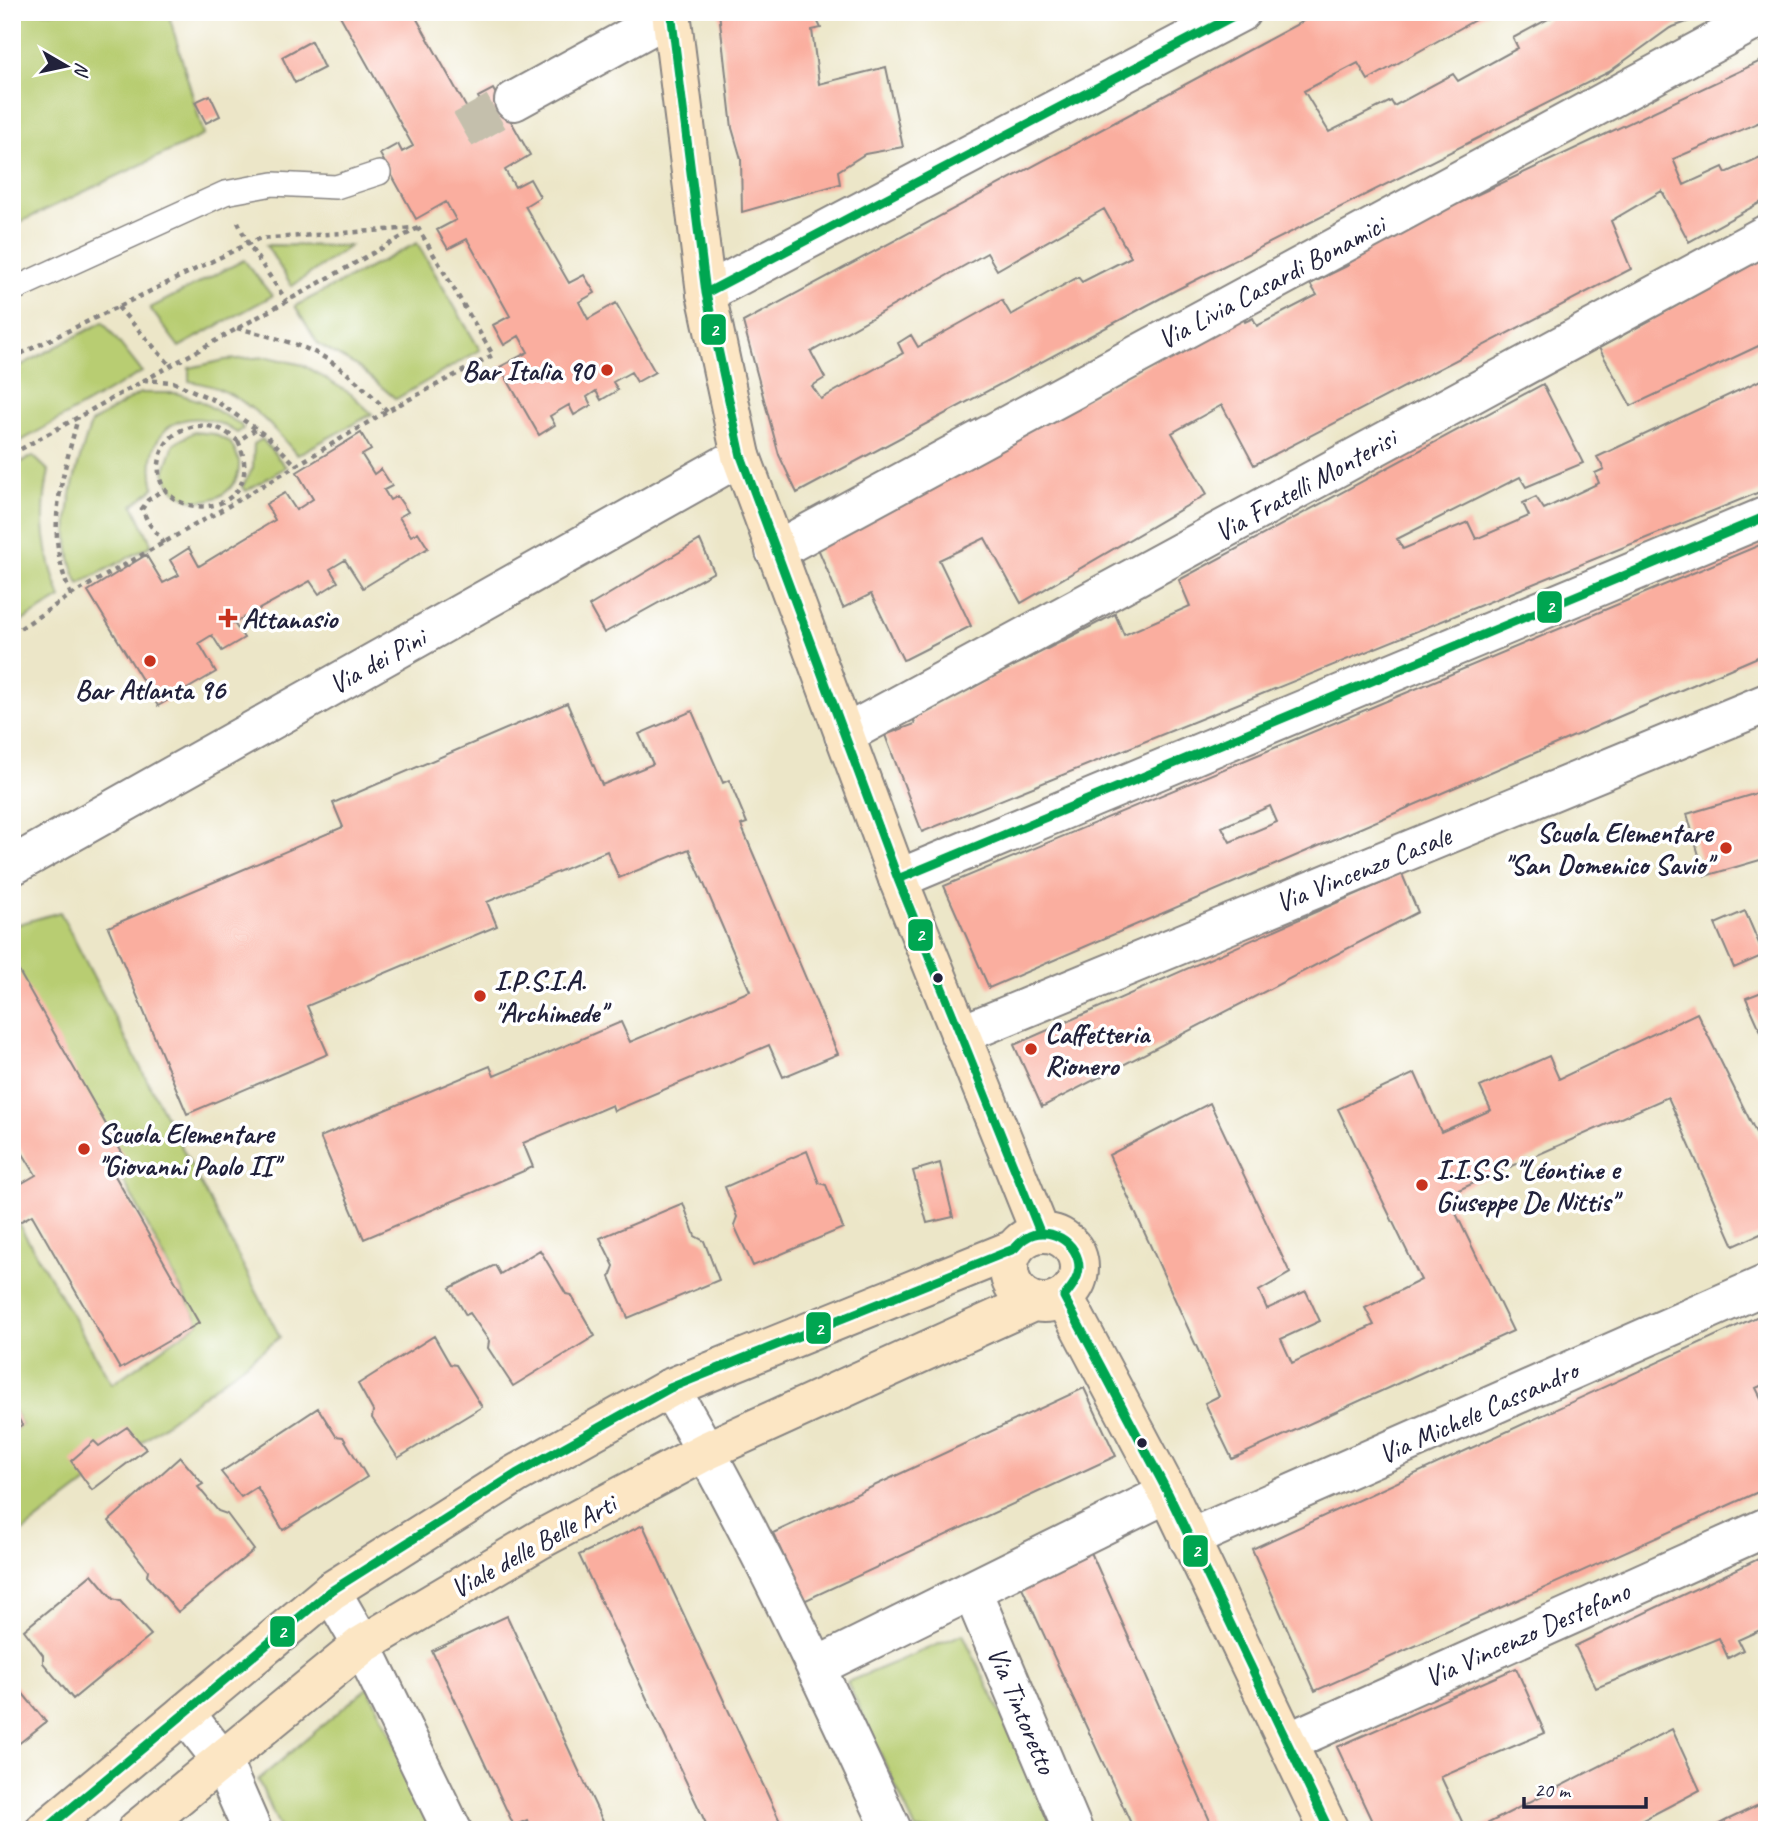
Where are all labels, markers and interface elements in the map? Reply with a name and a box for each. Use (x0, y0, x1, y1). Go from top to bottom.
north arrow (32, 32, 102, 102)
text: N (69, 61, 95, 79)
street label: Via Livia Casardi Bonamici (1151, 206, 1394, 357)
line badge: 2 (700, 313, 727, 346)
text: 2 (710, 318, 721, 342)
place label: Bar Italia 90 (462, 353, 596, 388)
marker: Bar Italia 90 (599, 362, 615, 378)
street label: Via Fratelli Monterisi (1208, 419, 1405, 549)
line badge: 2 (1536, 590, 1563, 624)
text: 2 (1546, 595, 1557, 619)
place label: Attanasio (242, 601, 339, 636)
marker: Attanasio (220, 610, 236, 626)
street label: Via dei Pini (323, 618, 435, 702)
marker: Bar Atlanta 96 (142, 653, 158, 669)
place label: Bar Atlanta 96 (75, 672, 227, 707)
place label: Scuola Elementare "San Domenico Savio" (1504, 815, 1718, 882)
street label: Via Vincenzo Casale (1270, 817, 1457, 920)
marker: Scuola Elementare "San Domenico Savio" (1718, 840, 1734, 856)
line badge: 2 (907, 918, 934, 952)
text: 2 (916, 923, 927, 947)
place label: I.P.S.I.A. "Archimede" (494, 963, 612, 1030)
unlabelled marker (931, 971, 945, 985)
marker: I.P.S.I.A. "Archimede" (472, 988, 488, 1004)
place label: Caffetteria Rionero (1045, 1016, 1152, 1083)
marker: Caffetteria Rionero (1023, 1041, 1039, 1057)
place label: Scuola Elementare "Giovanni Paolo II" (98, 1116, 285, 1183)
marker: Scuola Elementare "Giovanni Paolo II" (76, 1141, 92, 1157)
place label: I.I.S.S. "Léontine e Giuseppe De Nittis" (1436, 1152, 1623, 1219)
marker: I.I.S.S. "Léontine e Giuseppe De Nittis" (1414, 1177, 1430, 1193)
line badge: 2 (805, 1311, 832, 1345)
text: 2 (815, 1317, 826, 1341)
street label: Via Michele Cassandro (1373, 1351, 1586, 1472)
unlabelled marker (1135, 1436, 1149, 1450)
street label: Viale delle Belle Arti (444, 1484, 625, 1606)
line badge: 2 (1182, 1534, 1209, 1568)
text: 2 (1192, 1539, 1203, 1563)
street label: Via Vincenzo Destefano (1419, 1572, 1637, 1695)
line badge: 2 (269, 1615, 296, 1648)
text: 2 (278, 1620, 289, 1644)
street label: Via Tintoretto (980, 1641, 1065, 1781)
scale bar (1524, 1765, 1646, 1809)
text: 20 m (1534, 1777, 1572, 1803)

